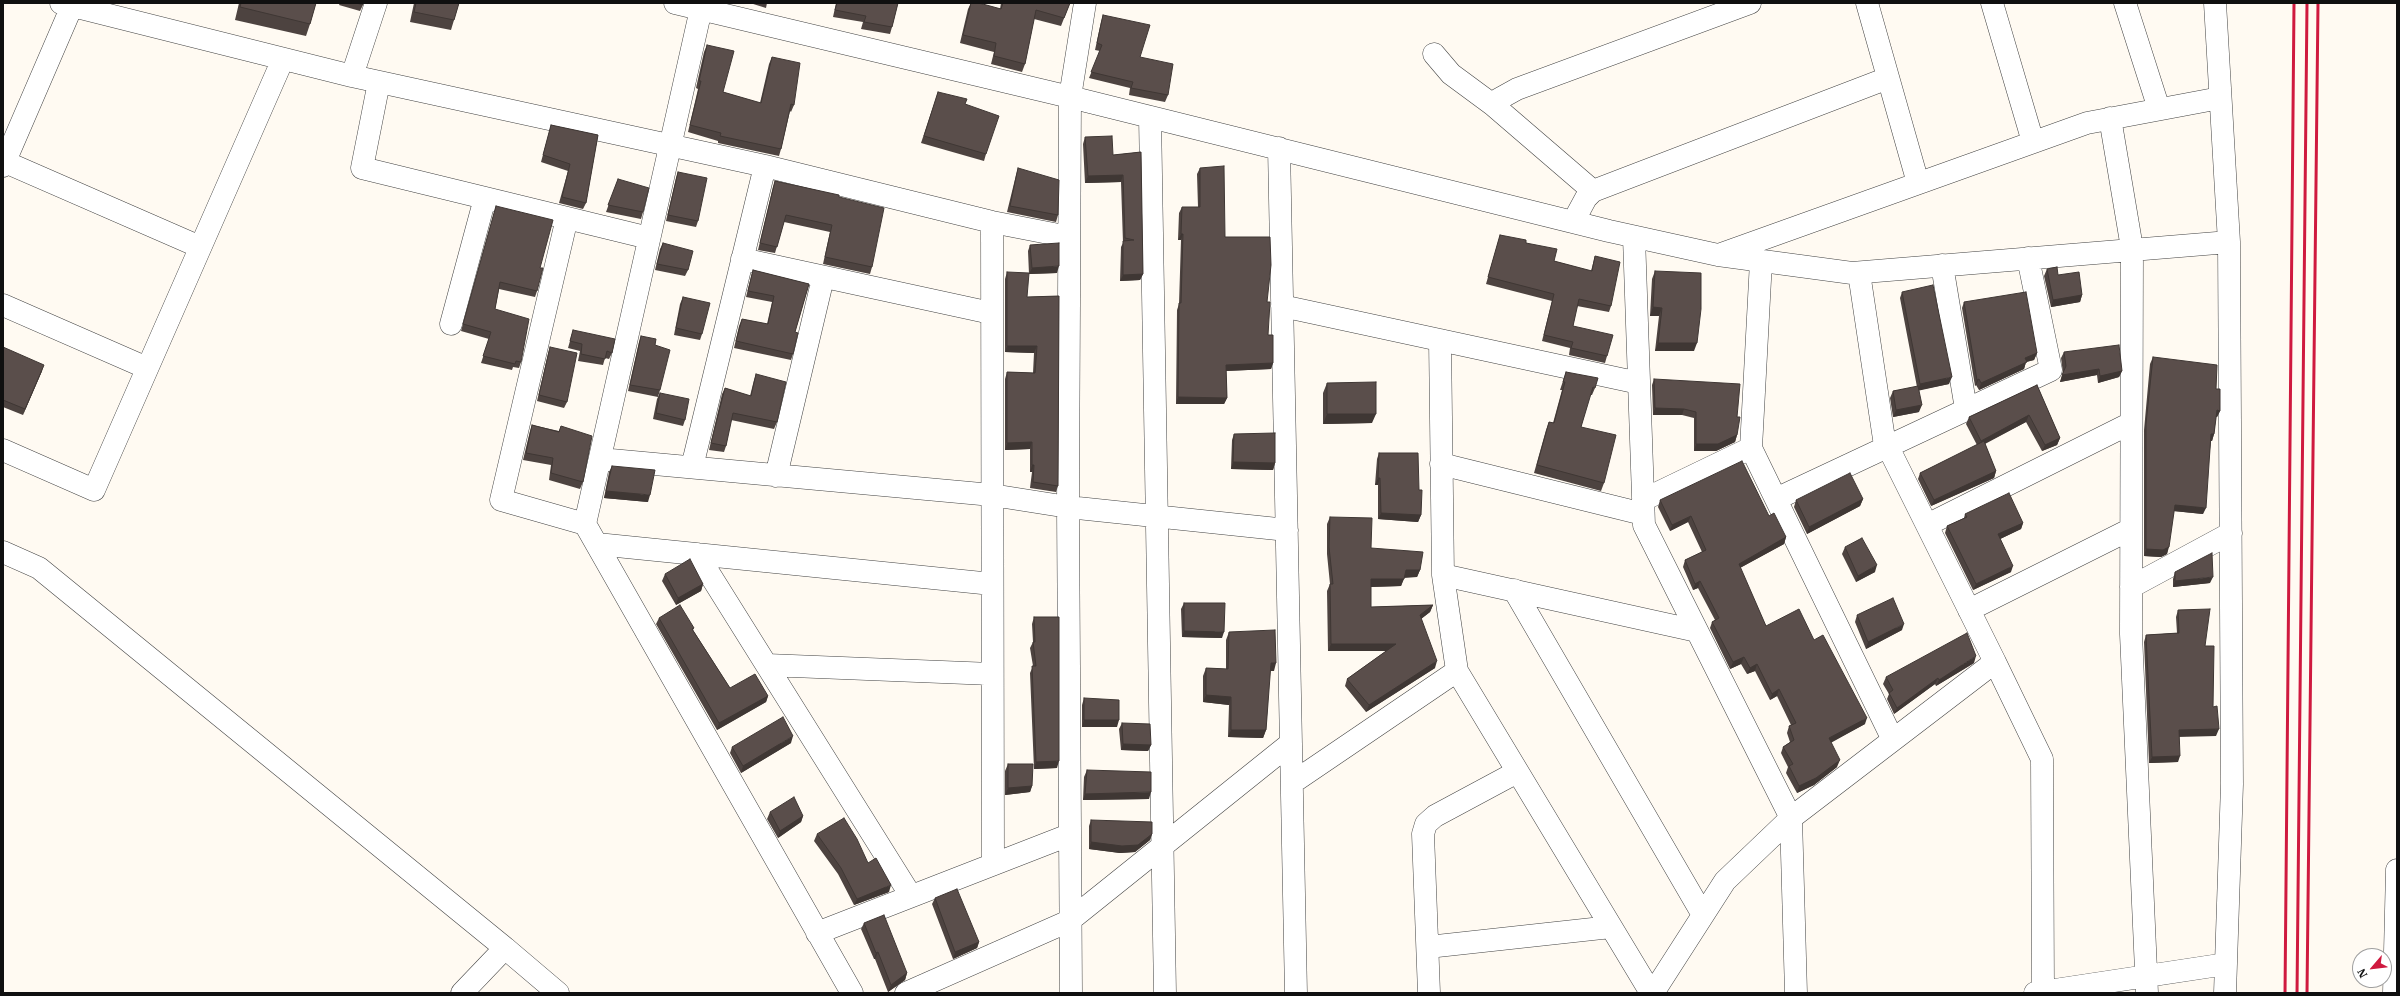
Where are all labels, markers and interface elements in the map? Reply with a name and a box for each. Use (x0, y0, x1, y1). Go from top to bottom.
north arrow (2352, 948, 2392, 988)
text: N (2354, 966, 2371, 980)

